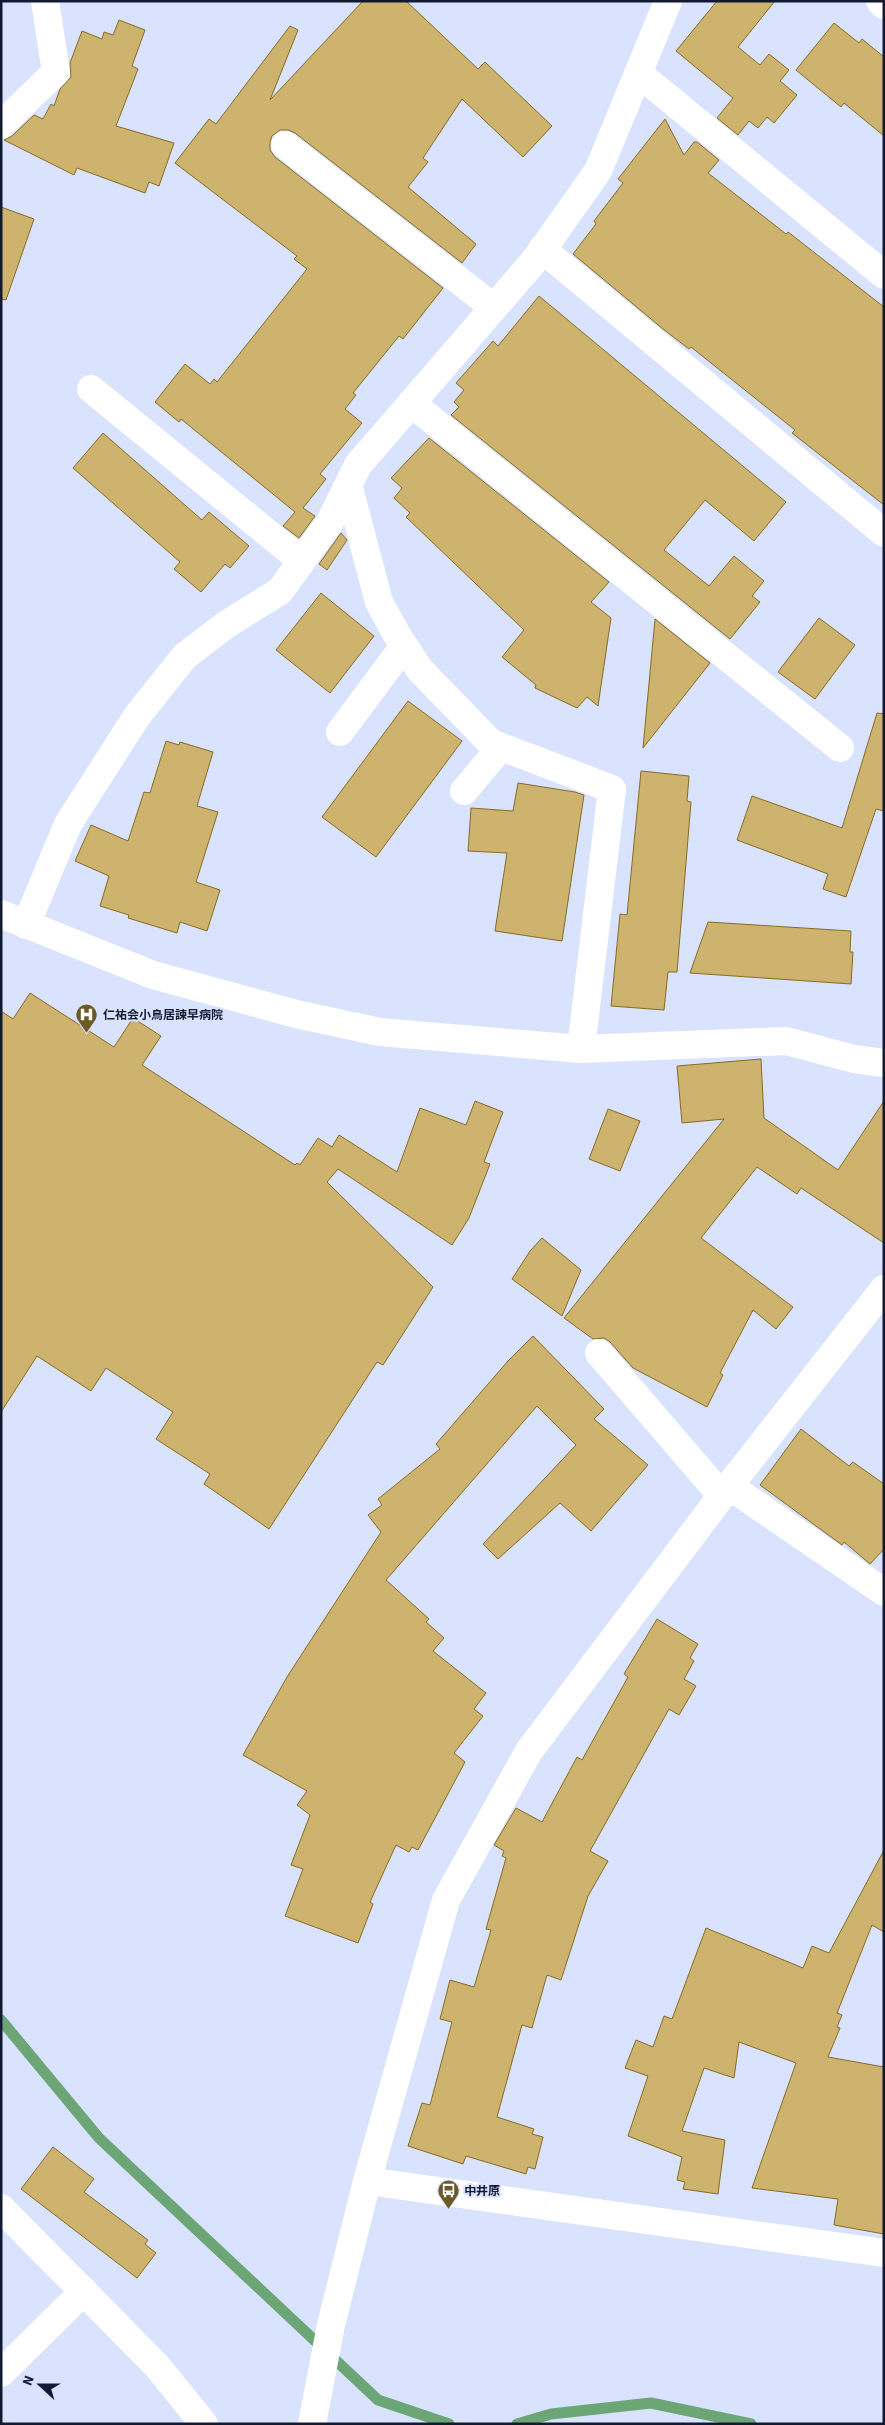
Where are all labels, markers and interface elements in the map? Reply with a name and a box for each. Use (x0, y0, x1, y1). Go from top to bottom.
hospital icon: 仁祐会小鳥居諫早病院 (75, 1003, 99, 1034)
place label: 仁祐会小鳥居諫早病院 (103, 1007, 223, 1024)
bus stop icon: 中井原 (436, 2179, 460, 2210)
place label: 中井原 (464, 2183, 500, 2200)
north arrow (15, 2360, 65, 2410)
text: N (18, 2373, 40, 2389)

